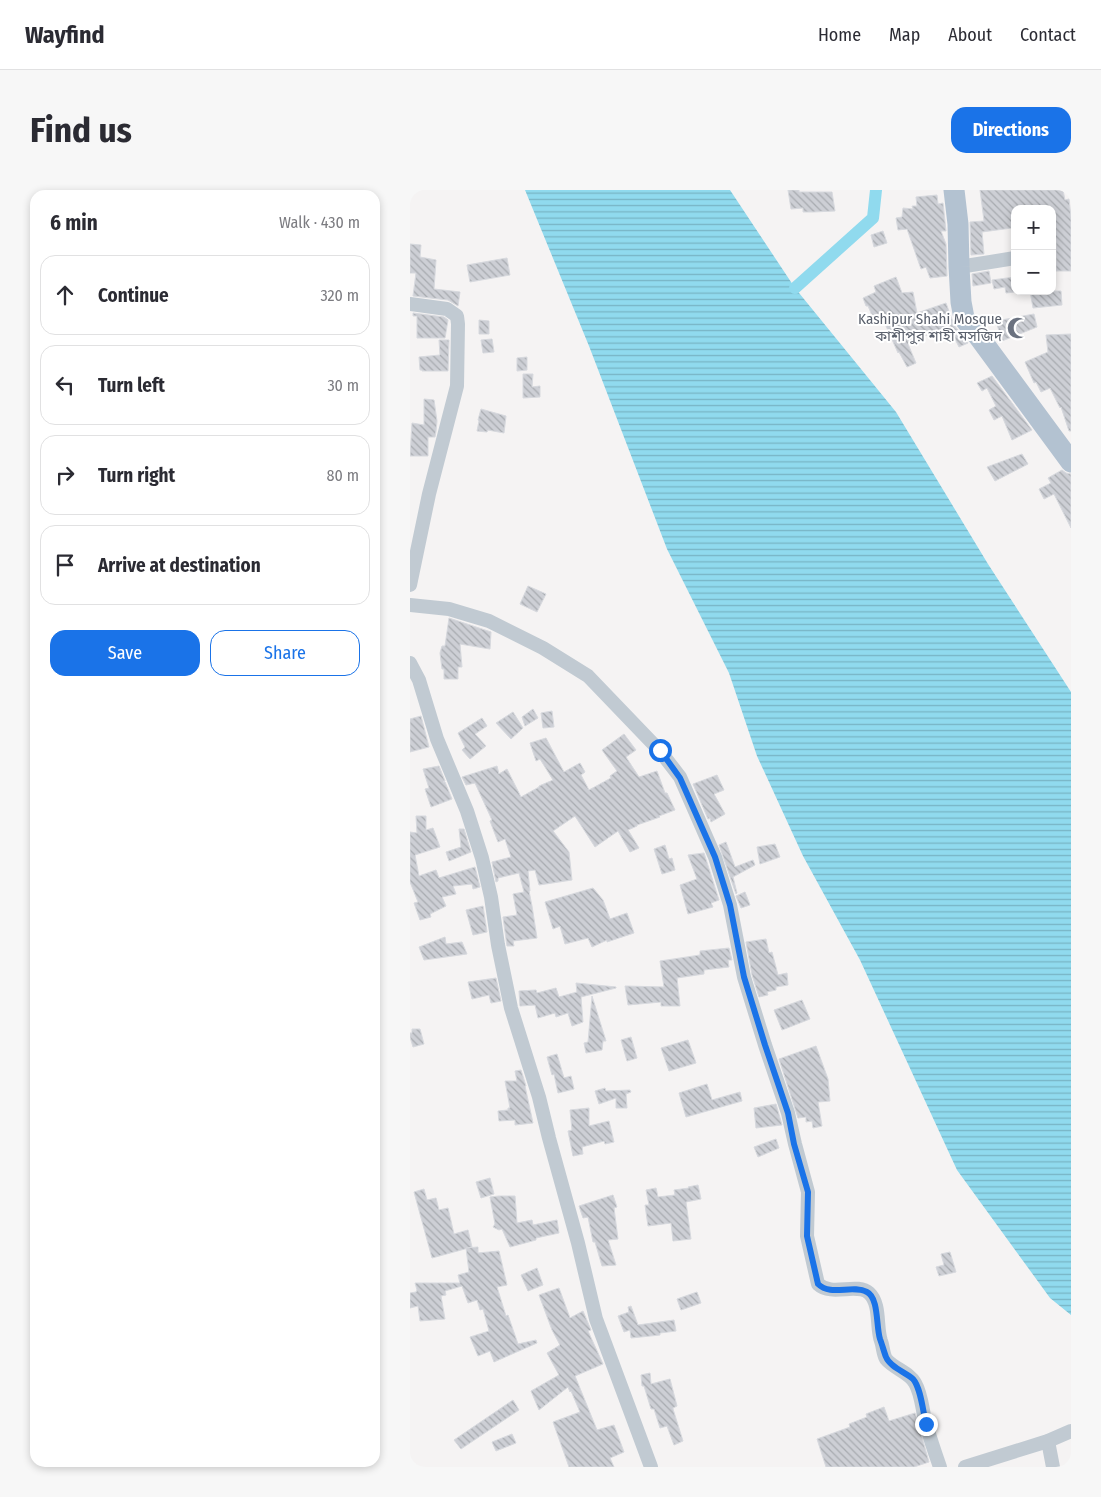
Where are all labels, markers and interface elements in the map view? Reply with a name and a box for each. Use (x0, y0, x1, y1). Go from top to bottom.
text: Wayfind (25, 21, 105, 49)
text: Home (818, 24, 861, 46)
text: Map (889, 24, 920, 46)
text: About (948, 24, 992, 46)
text: Contact (1020, 24, 1076, 46)
button: Directions (951, 107, 1071, 153)
text: Find us (30, 109, 132, 151)
map controls (1011, 205, 1056, 295)
button: + (1011, 205, 1056, 250)
text: 6 min (50, 210, 98, 236)
text: Walk · 430 m (279, 213, 360, 232)
button: − (1011, 250, 1056, 295)
icon: ahead (51, 281, 79, 309)
text: Continue (98, 284, 169, 307)
text: 320 m (320, 286, 359, 305)
place label: Kashipur Shahi Mosque কাশীপুর শাহী মসজিদ (858, 310, 1003, 345)
mosque icon: Kashipur Shahi Mosque কাশীপুর শাহী মসজিদ (1005, 315, 1031, 341)
icon: left (51, 371, 79, 399)
text: Turn left (98, 374, 165, 397)
text: 30 m (327, 376, 359, 395)
icon: right (51, 461, 79, 489)
text: Turn right (98, 464, 175, 487)
text: 80 m (327, 466, 359, 485)
icon: arrive (51, 551, 79, 579)
text: Arrive at destination (98, 554, 261, 577)
button: Save (50, 630, 200, 676)
button: Share (210, 630, 360, 676)
route start (649, 739, 672, 762)
route end (915, 1413, 938, 1436)

